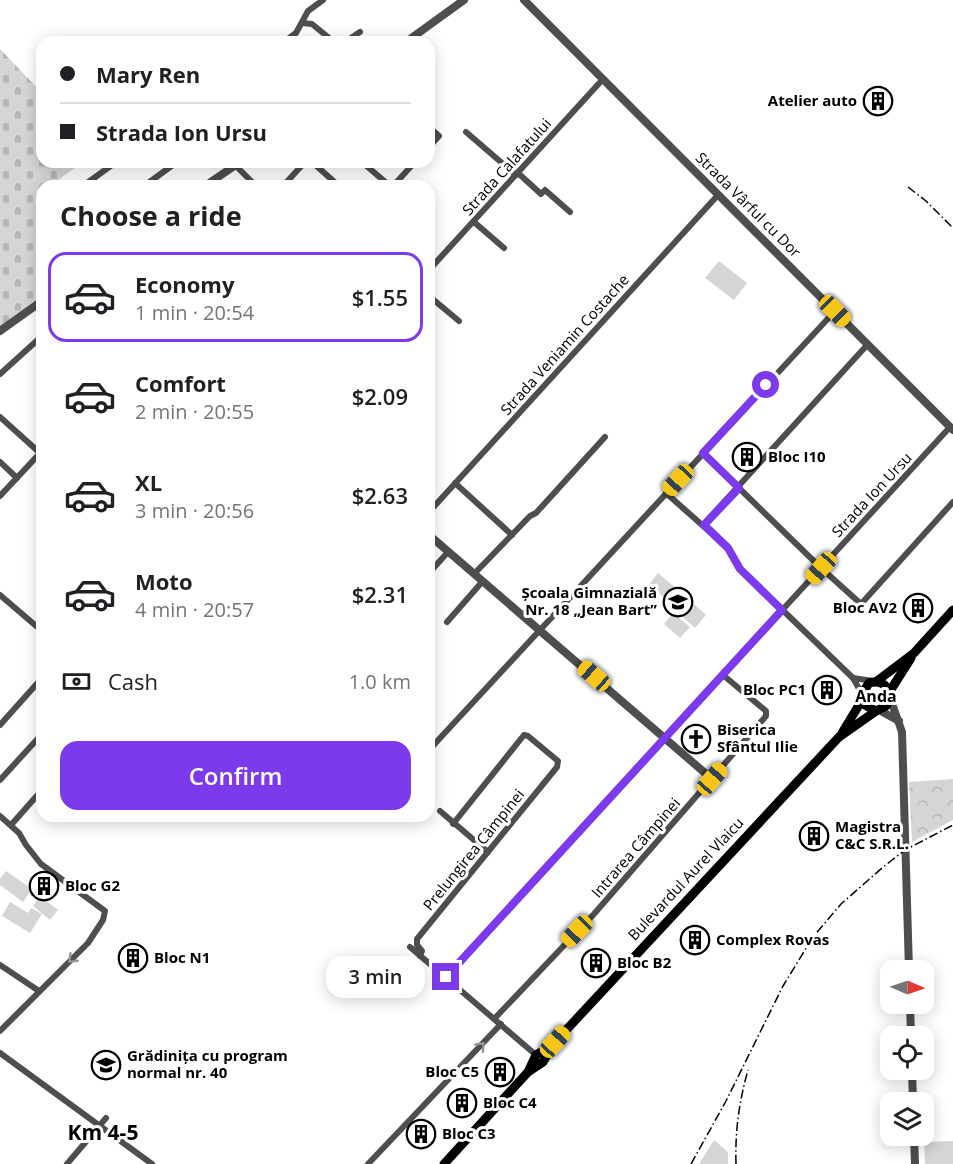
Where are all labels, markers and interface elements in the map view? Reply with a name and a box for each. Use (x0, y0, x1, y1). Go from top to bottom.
text: Mary Ren (96, 59, 200, 89)
building icon: Atelier auto (862, 85, 894, 117)
place label: Atelier auto (768, 90, 857, 110)
street label: Strada Calafatului (457, 114, 555, 219)
text: Strada Ion Ursu (96, 117, 267, 147)
street label: Strada Vârful cu Dor (692, 147, 806, 261)
text: Choose a ride (60, 197, 242, 234)
text: Economy (135, 269, 234, 299)
icon: car (63, 270, 117, 324)
street label: Strada Veniamin Costache (496, 270, 633, 419)
text: $1.55 (352, 282, 408, 312)
car (816, 292, 854, 330)
text: 1 min · 20:54 (135, 299, 254, 326)
text: Comfort (135, 368, 226, 398)
icon: car (63, 369, 117, 423)
route start (752, 371, 779, 398)
text: $2.09 (352, 381, 408, 411)
text: 2 min · 20:55 (135, 398, 254, 425)
building icon: Bloc I10 (731, 441, 763, 473)
place label: Bloc I10 (768, 446, 826, 466)
street label: Strada Ion Ursu (827, 448, 916, 541)
car (659, 461, 697, 499)
text: XL (135, 467, 162, 497)
icon: car (63, 468, 117, 522)
text: $2.63 (352, 480, 408, 510)
text: 3 min · 20:56 (135, 497, 254, 524)
car (802, 549, 840, 587)
text: Moto (135, 566, 193, 596)
icon: car (63, 567, 117, 621)
text: $2.31 (352, 579, 408, 609)
place label: Școala Gimnazială Nr. 18 „Jean Bart” (521, 582, 657, 619)
school or university icon: Școala Gimnazială Nr. 18 „Jean Bart” (662, 586, 694, 618)
building icon: Bloc AV2 (902, 592, 934, 624)
text: 4 min · 20:57 (135, 596, 254, 623)
place label: Bloc AV2 (833, 597, 897, 617)
car (575, 657, 613, 695)
icon: cash (60, 665, 93, 698)
text: Cash (108, 666, 158, 696)
text: 1.0 km (349, 668, 411, 695)
building icon: Bloc PC1 (811, 674, 843, 706)
place label: Bloc PC1 (743, 679, 806, 699)
district label: Anda (855, 685, 897, 707)
place label: Biserica Sfântul Ilie (717, 719, 798, 756)
church icon: Biserica Sfântul Ilie (680, 723, 712, 755)
button: Confirm (60, 741, 411, 810)
car (693, 760, 731, 798)
street label: Prelungirea Câmpinei (418, 785, 528, 914)
street label: Intrarea Câmpinei (586, 793, 684, 901)
street label: Bulevardul Aurel Vlaicu (623, 813, 748, 944)
place label: Magistra C&C S.R.L. (835, 816, 909, 853)
building icon: Magistra C&C S.R.L. (798, 820, 830, 852)
building icon: Bloc G2 (28, 870, 60, 902)
place label: Bloc G2 (65, 875, 120, 895)
car (558, 912, 596, 950)
building icon: Complex Rovas (679, 924, 711, 956)
place label: Complex Rovas (716, 929, 829, 949)
building icon: Bloc N1 (117, 942, 149, 974)
place label: Bloc N1 (154, 947, 210, 967)
building icon: Bloc B2 (580, 947, 612, 979)
one-way arrow (69, 951, 80, 962)
place label: Bloc B2 (617, 952, 672, 972)
callout: 3 min (326, 956, 425, 998)
north arrow (880, 960, 934, 1014)
map controls (880, 960, 934, 1146)
text: 3 min (349, 963, 403, 990)
route end (432, 963, 459, 990)
car (536, 1023, 574, 1061)
button: locate (880, 1026, 934, 1080)
one-way arrow (474, 1042, 485, 1052)
place label: Grădinița cu program normal nr. 40 (127, 1045, 288, 1082)
school or university icon: Grădinița cu program normal nr. 40 (90, 1049, 122, 1081)
building icon: Bloc C5 (484, 1056, 516, 1088)
place label: Bloc C5 (425, 1061, 479, 1081)
building icon: Bloc C4 (446, 1087, 478, 1119)
place label: Bloc C4 (483, 1092, 537, 1112)
button: layers (880, 1092, 934, 1146)
district label: Km 4-5 (68, 1118, 138, 1146)
building icon: Bloc C3 (405, 1118, 437, 1150)
place label: Bloc C3 (442, 1123, 496, 1143)

